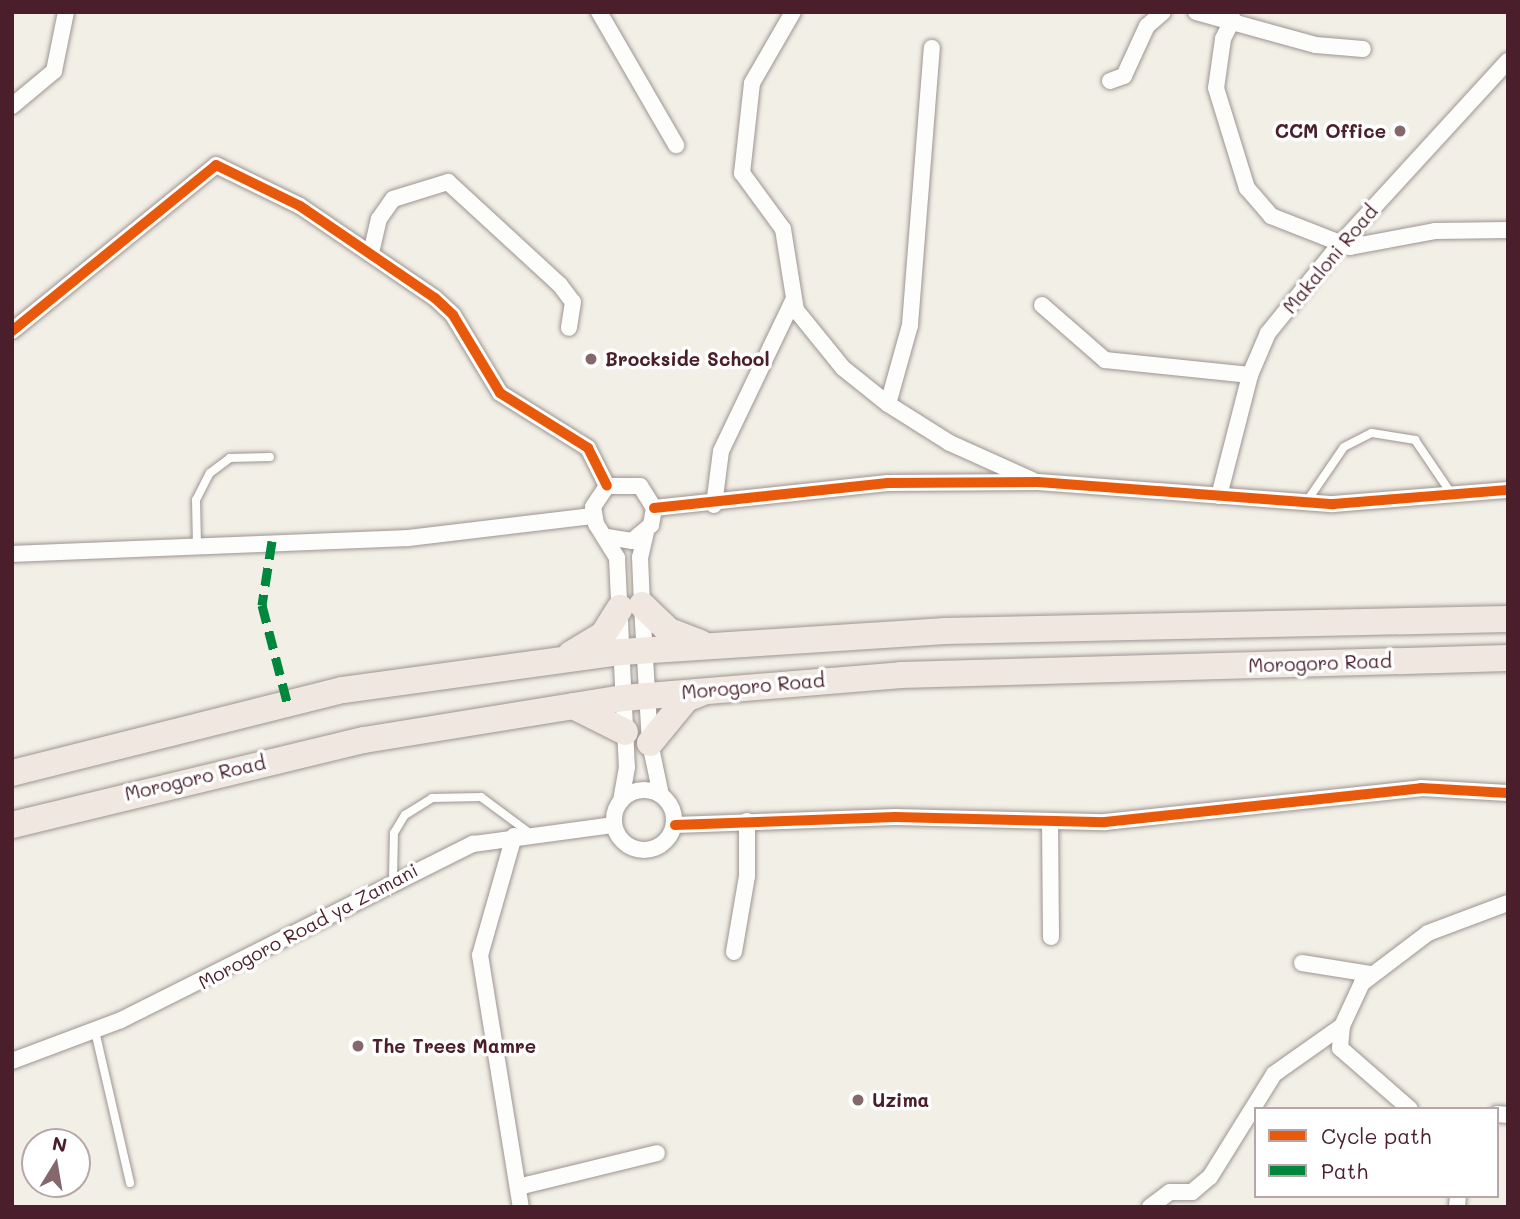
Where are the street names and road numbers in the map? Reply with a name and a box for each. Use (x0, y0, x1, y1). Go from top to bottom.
street label: Makaloni Road (1278, 200, 1382, 318)
street label: Morogoro Road (1248, 649, 1392, 677)
street label: Morogoro Road (680, 668, 826, 704)
street label: Morogoro Road (122, 751, 268, 805)
street label: Morogoro Road ya Zamani (194, 858, 422, 994)

